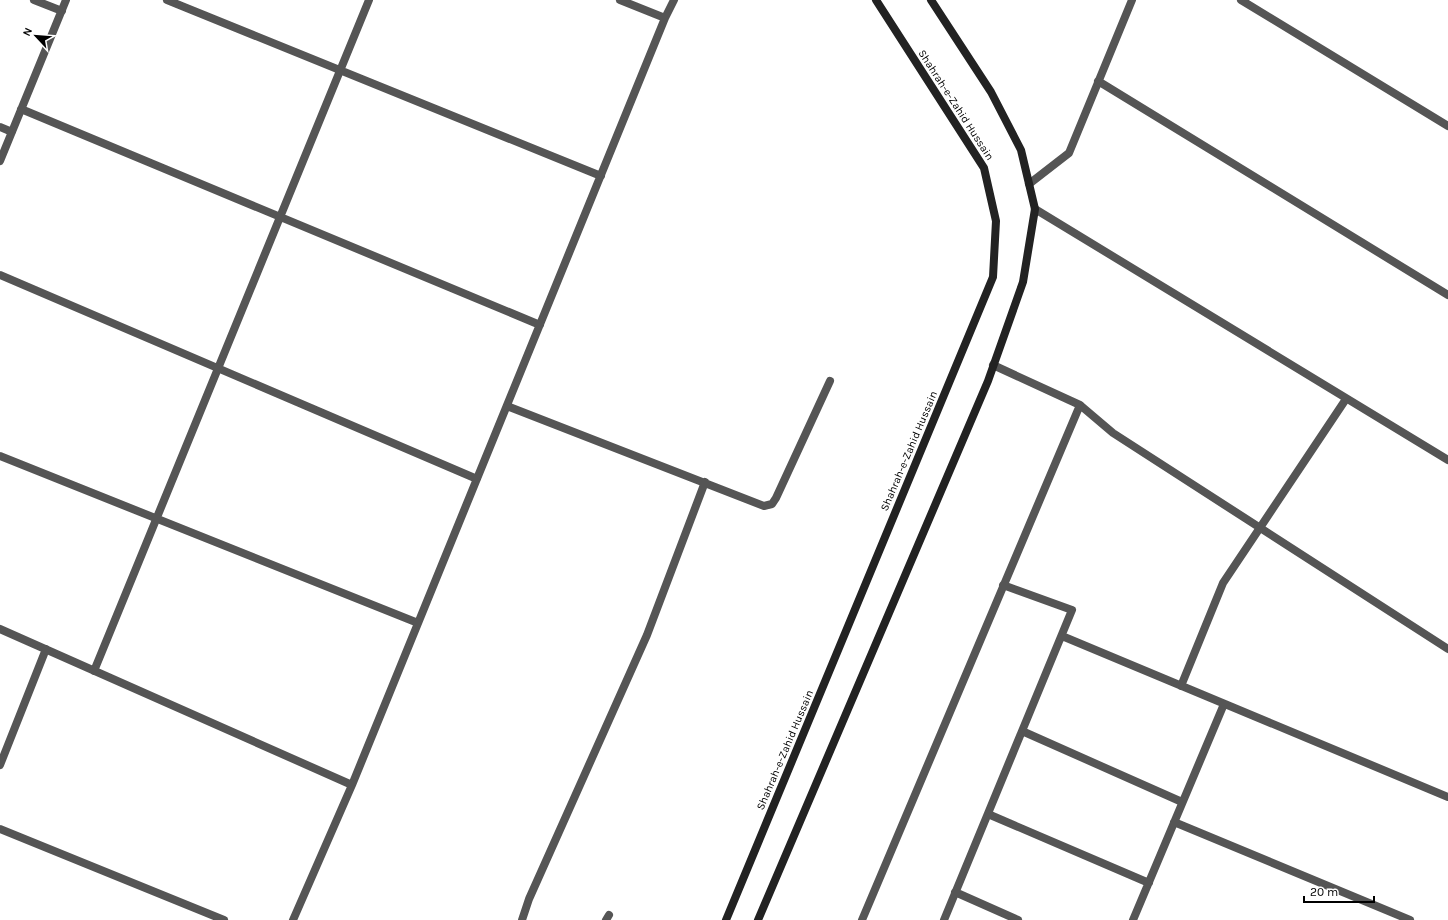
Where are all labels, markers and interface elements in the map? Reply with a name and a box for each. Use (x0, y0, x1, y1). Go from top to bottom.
north arrow (16, 16, 56, 56)
text: N (20, 25, 35, 38)
street label: Shahrah-e-Zahid Hussain (915, 47, 997, 163)
street label: Shahrah-e-Zahid Hussain (878, 389, 940, 513)
street label: Shahrah-e-Zahid Hussain (754, 688, 816, 812)
scale bar (1304, 878, 1374, 904)
text: 20 m (1310, 885, 1338, 899)

